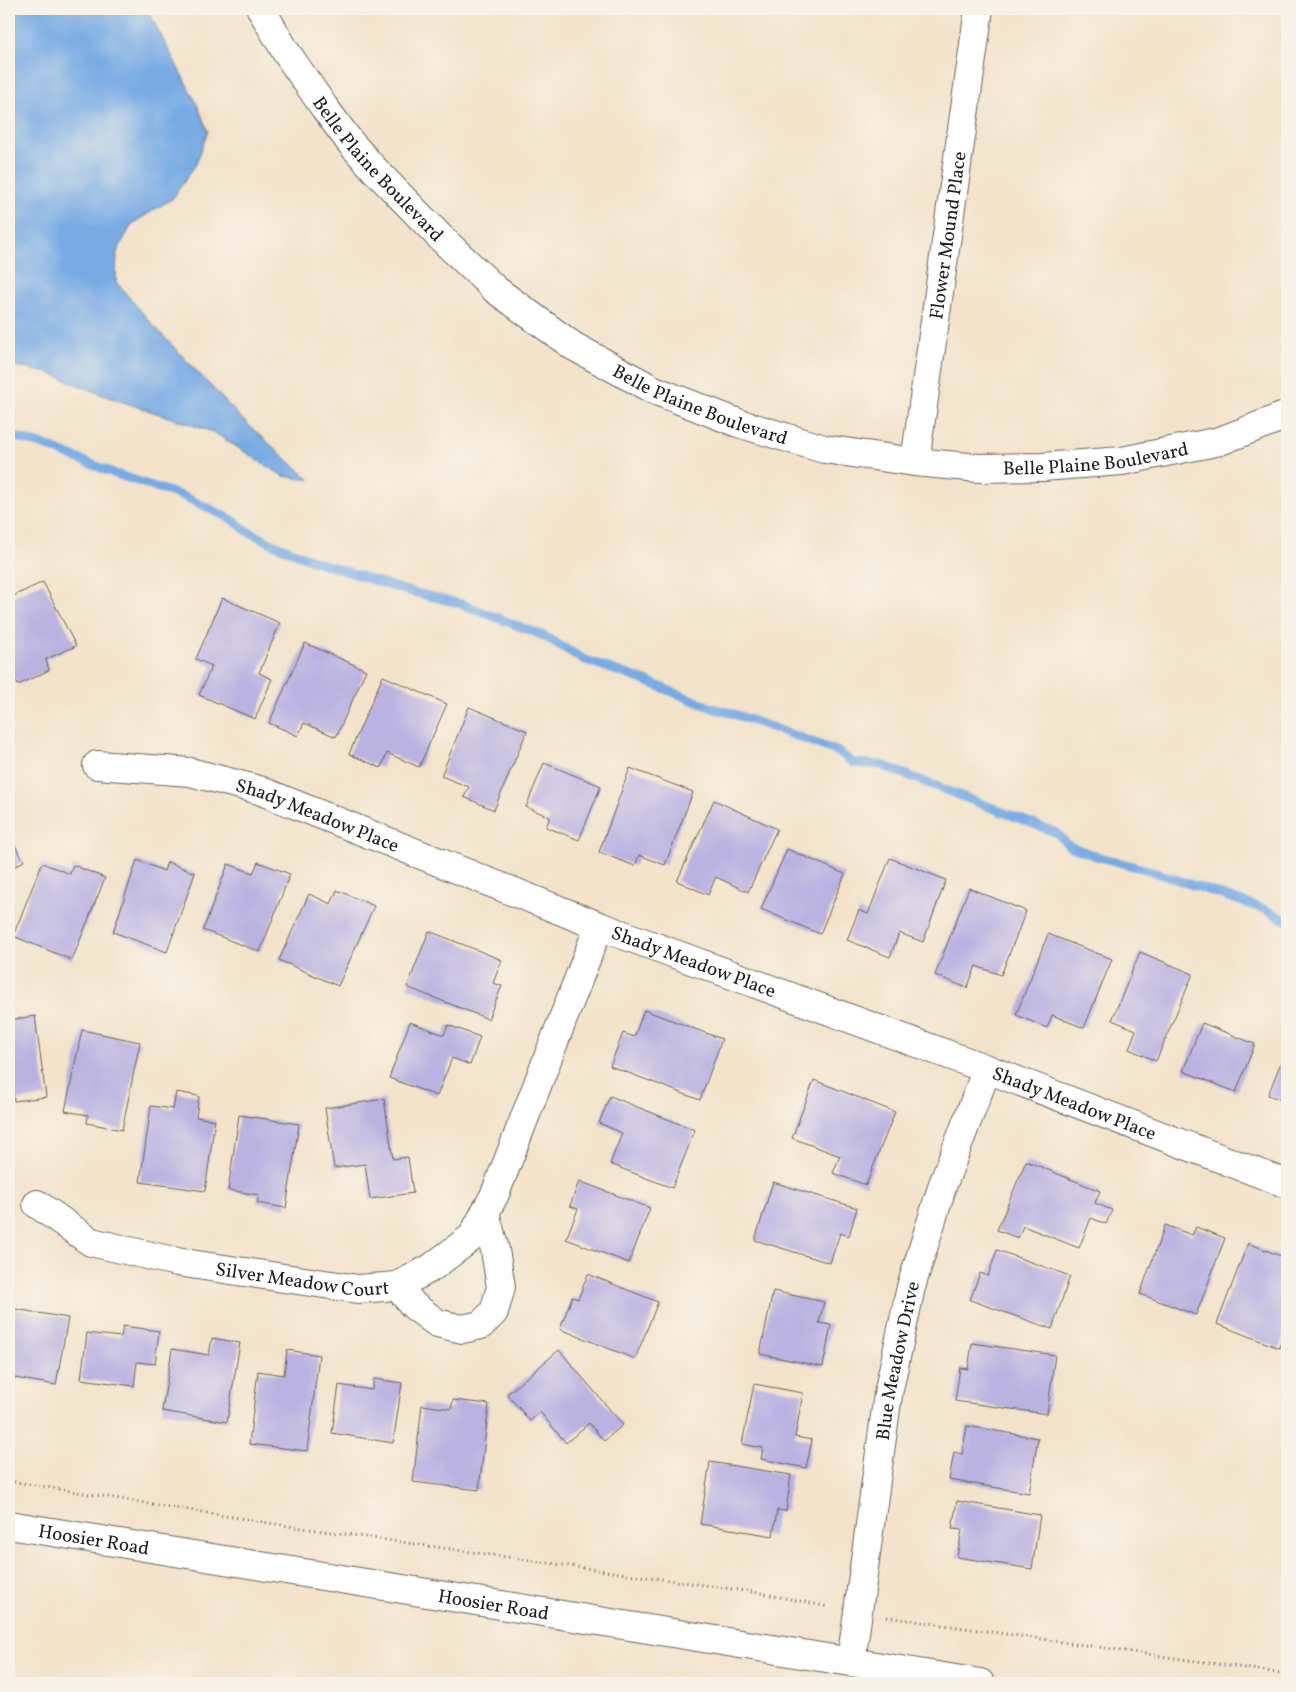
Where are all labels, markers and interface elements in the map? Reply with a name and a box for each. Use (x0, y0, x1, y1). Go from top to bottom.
street label: Belle Plaine Boulevard (305, 92, 449, 248)
street label: Flower Mound Place (924, 150, 974, 321)
street label: Belle Plaine Boulevard (607, 359, 790, 452)
street label: Belle Plaine Boulevard (1003, 437, 1191, 483)
street label: Shady Meadow Place (233, 773, 403, 860)
street label: Shady Meadow Place (607, 921, 779, 1005)
street label: Shady Meadow Place (988, 1061, 1160, 1148)
street label: Silver Meadow Court (214, 1257, 390, 1304)
street label: Blue Meadow Drive (871, 1278, 927, 1442)
street label: Hoosier Road (36, 1519, 151, 1563)
street label: Hoosier Road (436, 1584, 551, 1628)

